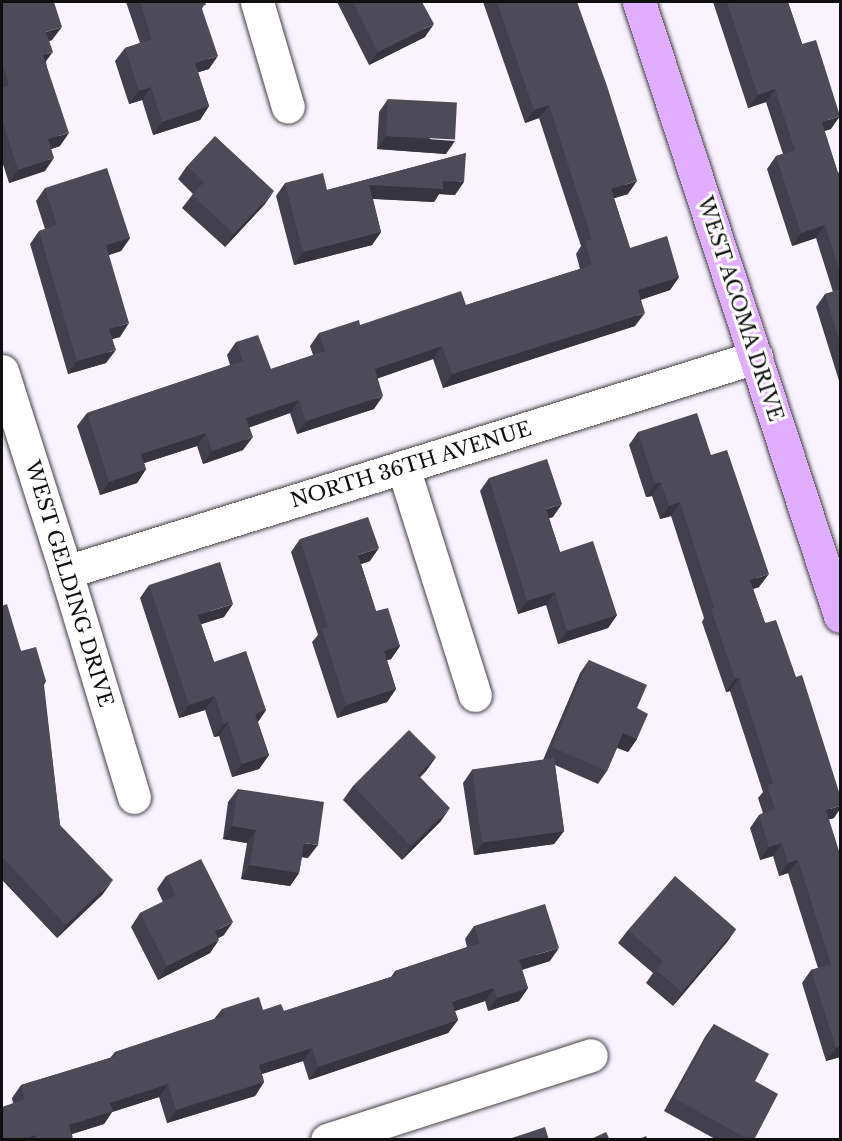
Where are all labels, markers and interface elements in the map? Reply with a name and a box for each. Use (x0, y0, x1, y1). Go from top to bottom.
street label: WEST ACOMA DRIVE (692, 193, 788, 425)
street label: NORTH 36TH AVENUE (287, 417, 535, 513)
street label: WEST GELDING DRIVE (20, 457, 118, 711)

